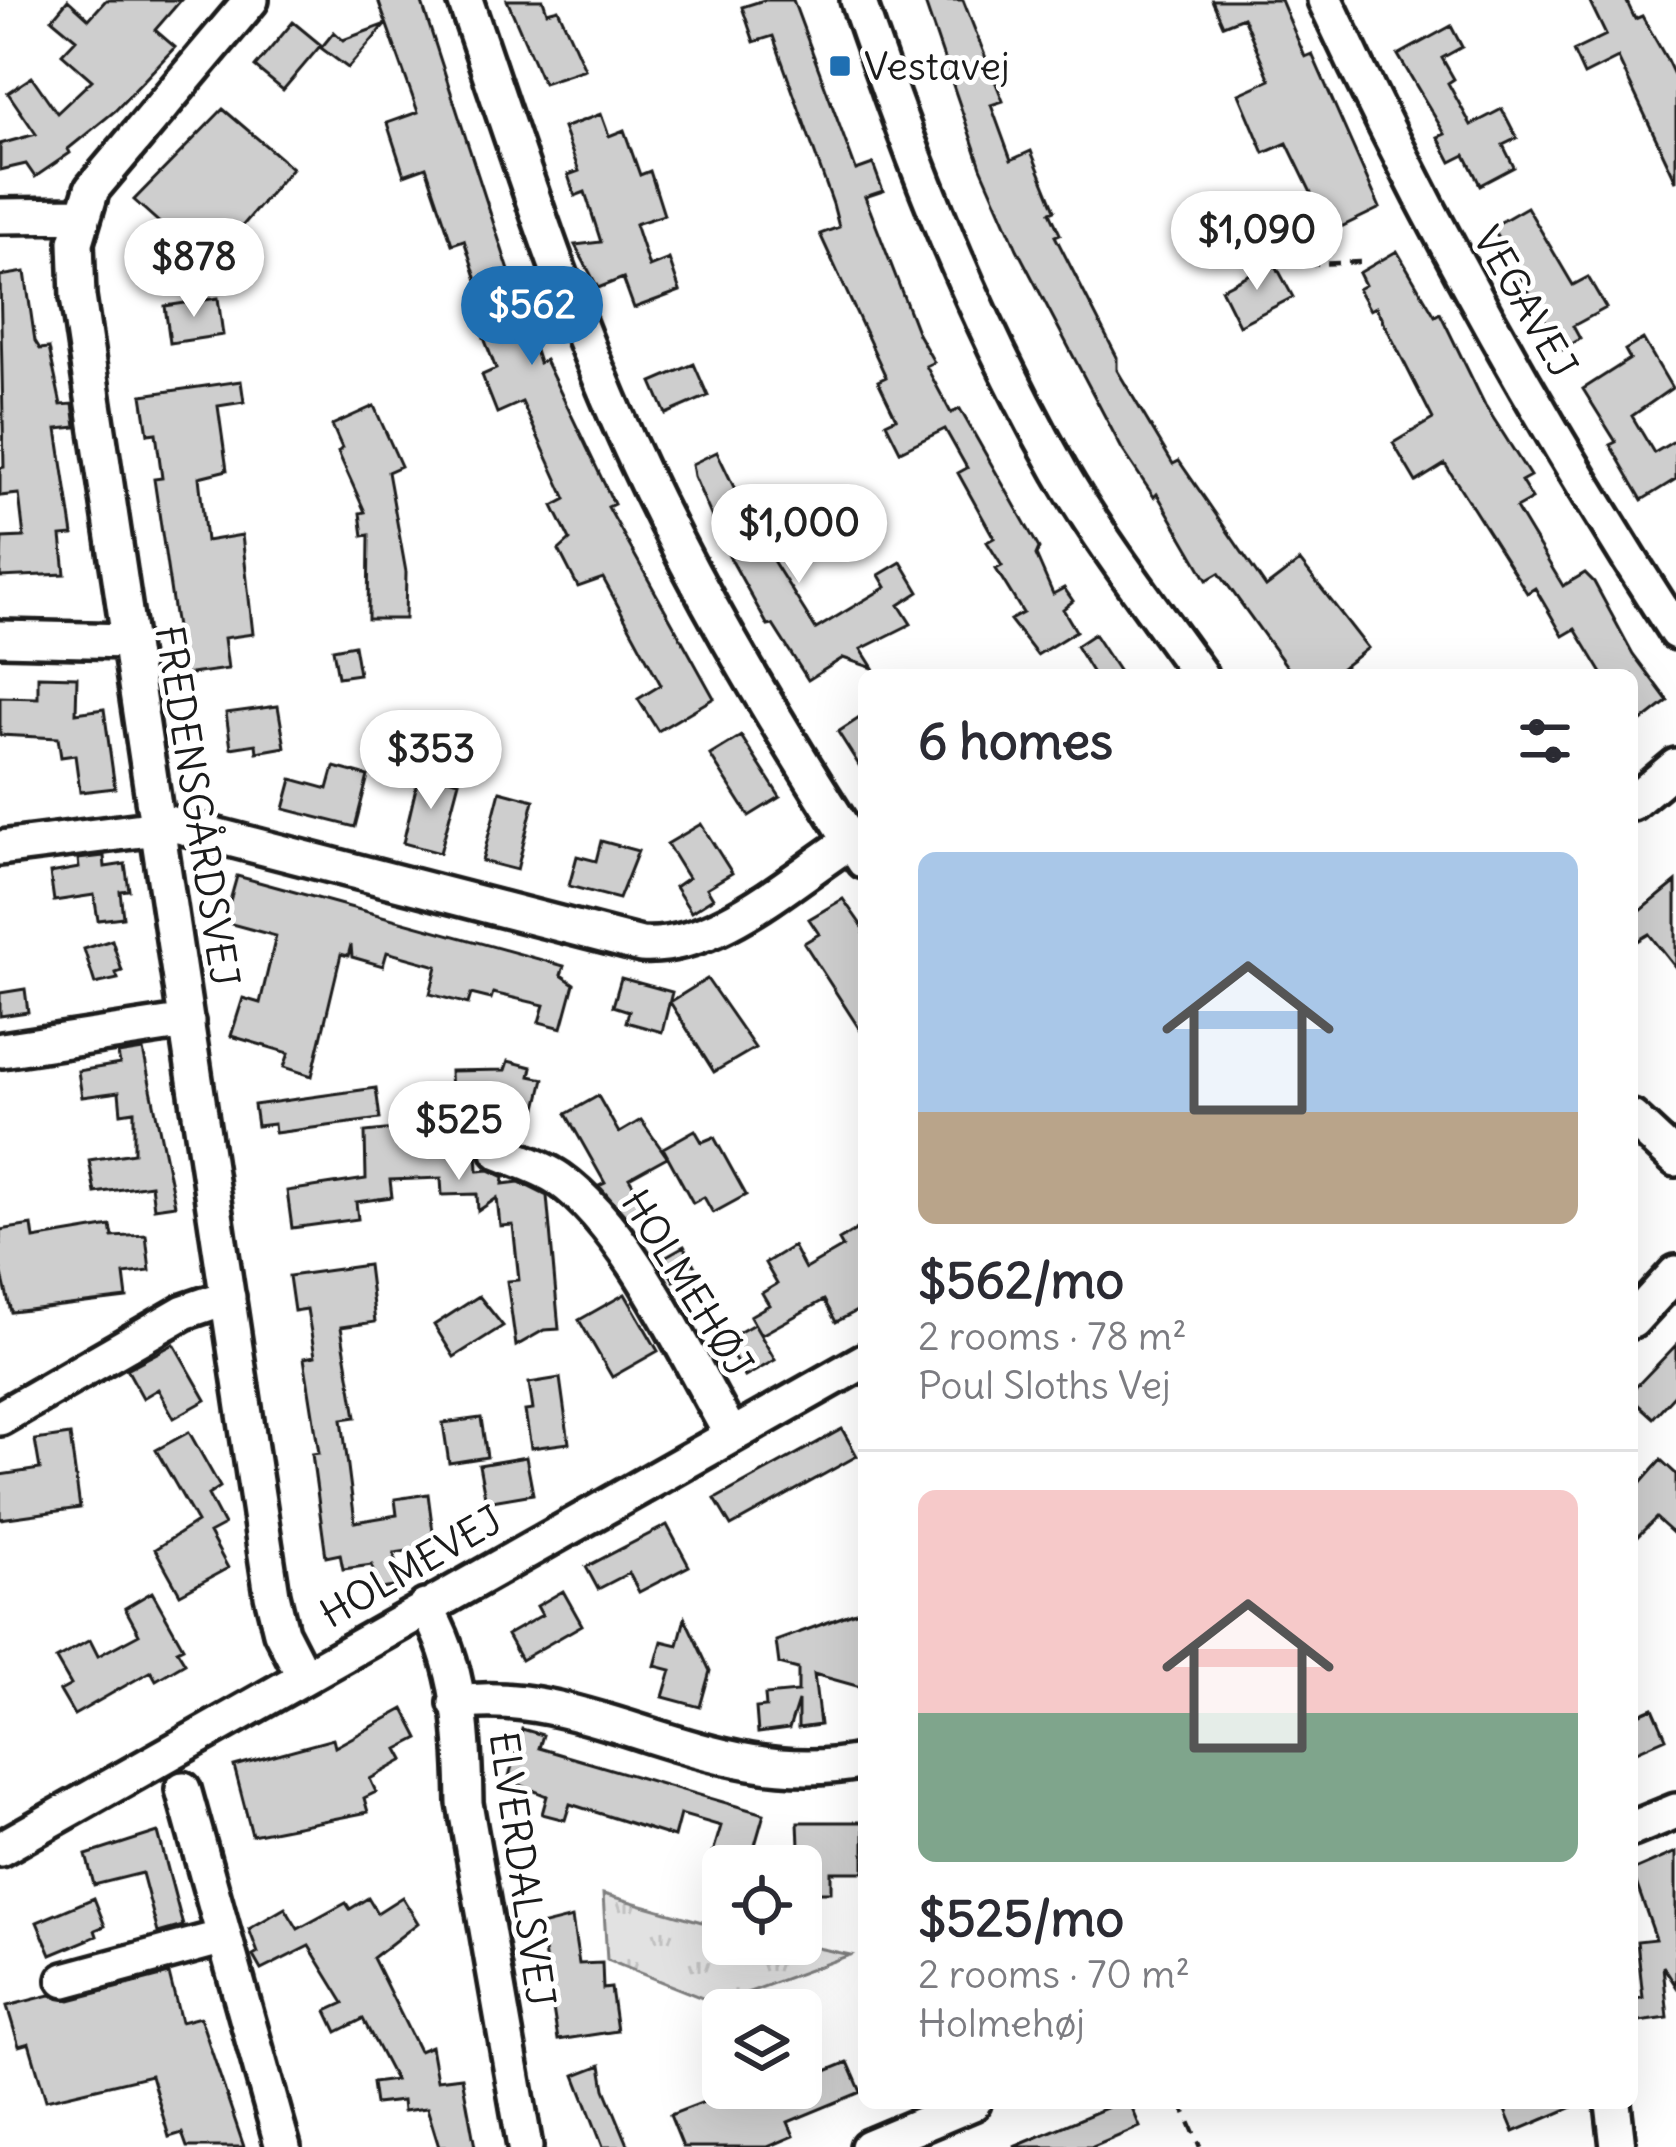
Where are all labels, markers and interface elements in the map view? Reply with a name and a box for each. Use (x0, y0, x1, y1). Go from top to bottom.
place label: Vestavej (864, 42, 1010, 91)
marker: Vestavej (827, 53, 853, 79)
pin: $1,090 (1159, 191, 1355, 293)
text: $1,090 (1198, 205, 1316, 254)
pin: $878 (123, 218, 265, 320)
street label: VEGAVEJ (1462, 218, 1588, 386)
text: $878 (151, 232, 237, 281)
pin: $562 (461, 266, 603, 368)
text: $562 (488, 280, 576, 329)
pin: $1,000 (701, 484, 897, 586)
text: $1,000 (738, 498, 860, 547)
street label: FREDENSGÅRDSVEJ (144, 622, 251, 990)
icon: filters (1512, 708, 1578, 774)
text: 6 homes (918, 709, 1113, 773)
pin: $353 (360, 710, 502, 812)
text: $353 (387, 724, 475, 773)
icon: home (1140, 930, 1356, 1146)
pin: $525 (388, 1081, 530, 1183)
text: $525 (415, 1095, 503, 1144)
street label: HOLMEHØJ (611, 1181, 763, 1385)
text: $562/mo (918, 1248, 1124, 1312)
text: 2 rooms · 78 m² (918, 1312, 1187, 1361)
text: Poul Sloths Vej (918, 1361, 1171, 1410)
street label: HOLMEVEJ (311, 1495, 511, 1639)
icon: home (1140, 1568, 1356, 1784)
street label: ELVERDALSVEJ (479, 1729, 565, 2009)
map controls (702, 1845, 822, 2109)
button: locate (702, 1845, 822, 1965)
text: $525/mo (918, 1886, 1124, 1950)
text: 2 rooms · 70 m² (918, 1950, 1190, 1999)
button: layers (702, 1989, 822, 2109)
text: Holmehøj (918, 1999, 1085, 2048)

